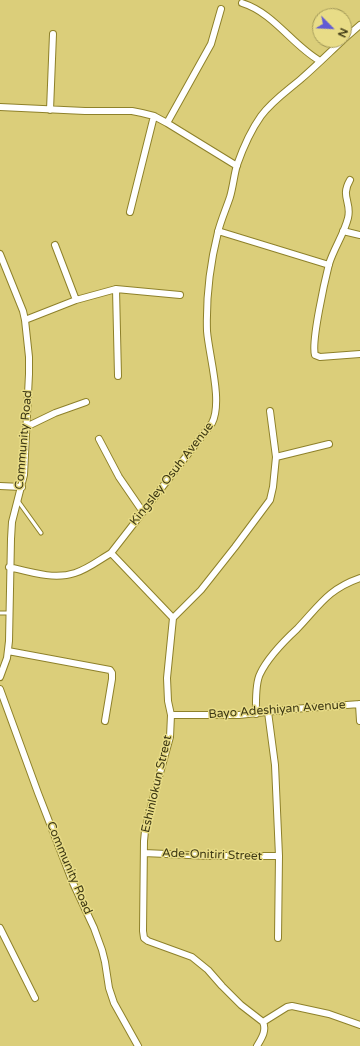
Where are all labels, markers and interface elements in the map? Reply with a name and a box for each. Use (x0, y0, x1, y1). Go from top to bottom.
north arrow (312, 8, 352, 48)
text: N (335, 26, 350, 39)
street label: Community Road (13, 390, 35, 490)
street label: Kingsley Osuh Avenue (127, 420, 217, 528)
street label: Bayo Adeshiyan Avenue (208, 698, 346, 722)
street label: Eshinlokun Street (139, 734, 175, 834)
street label: Community Road (43, 819, 95, 917)
street label: Ade-Onitiri Street (161, 846, 263, 864)

